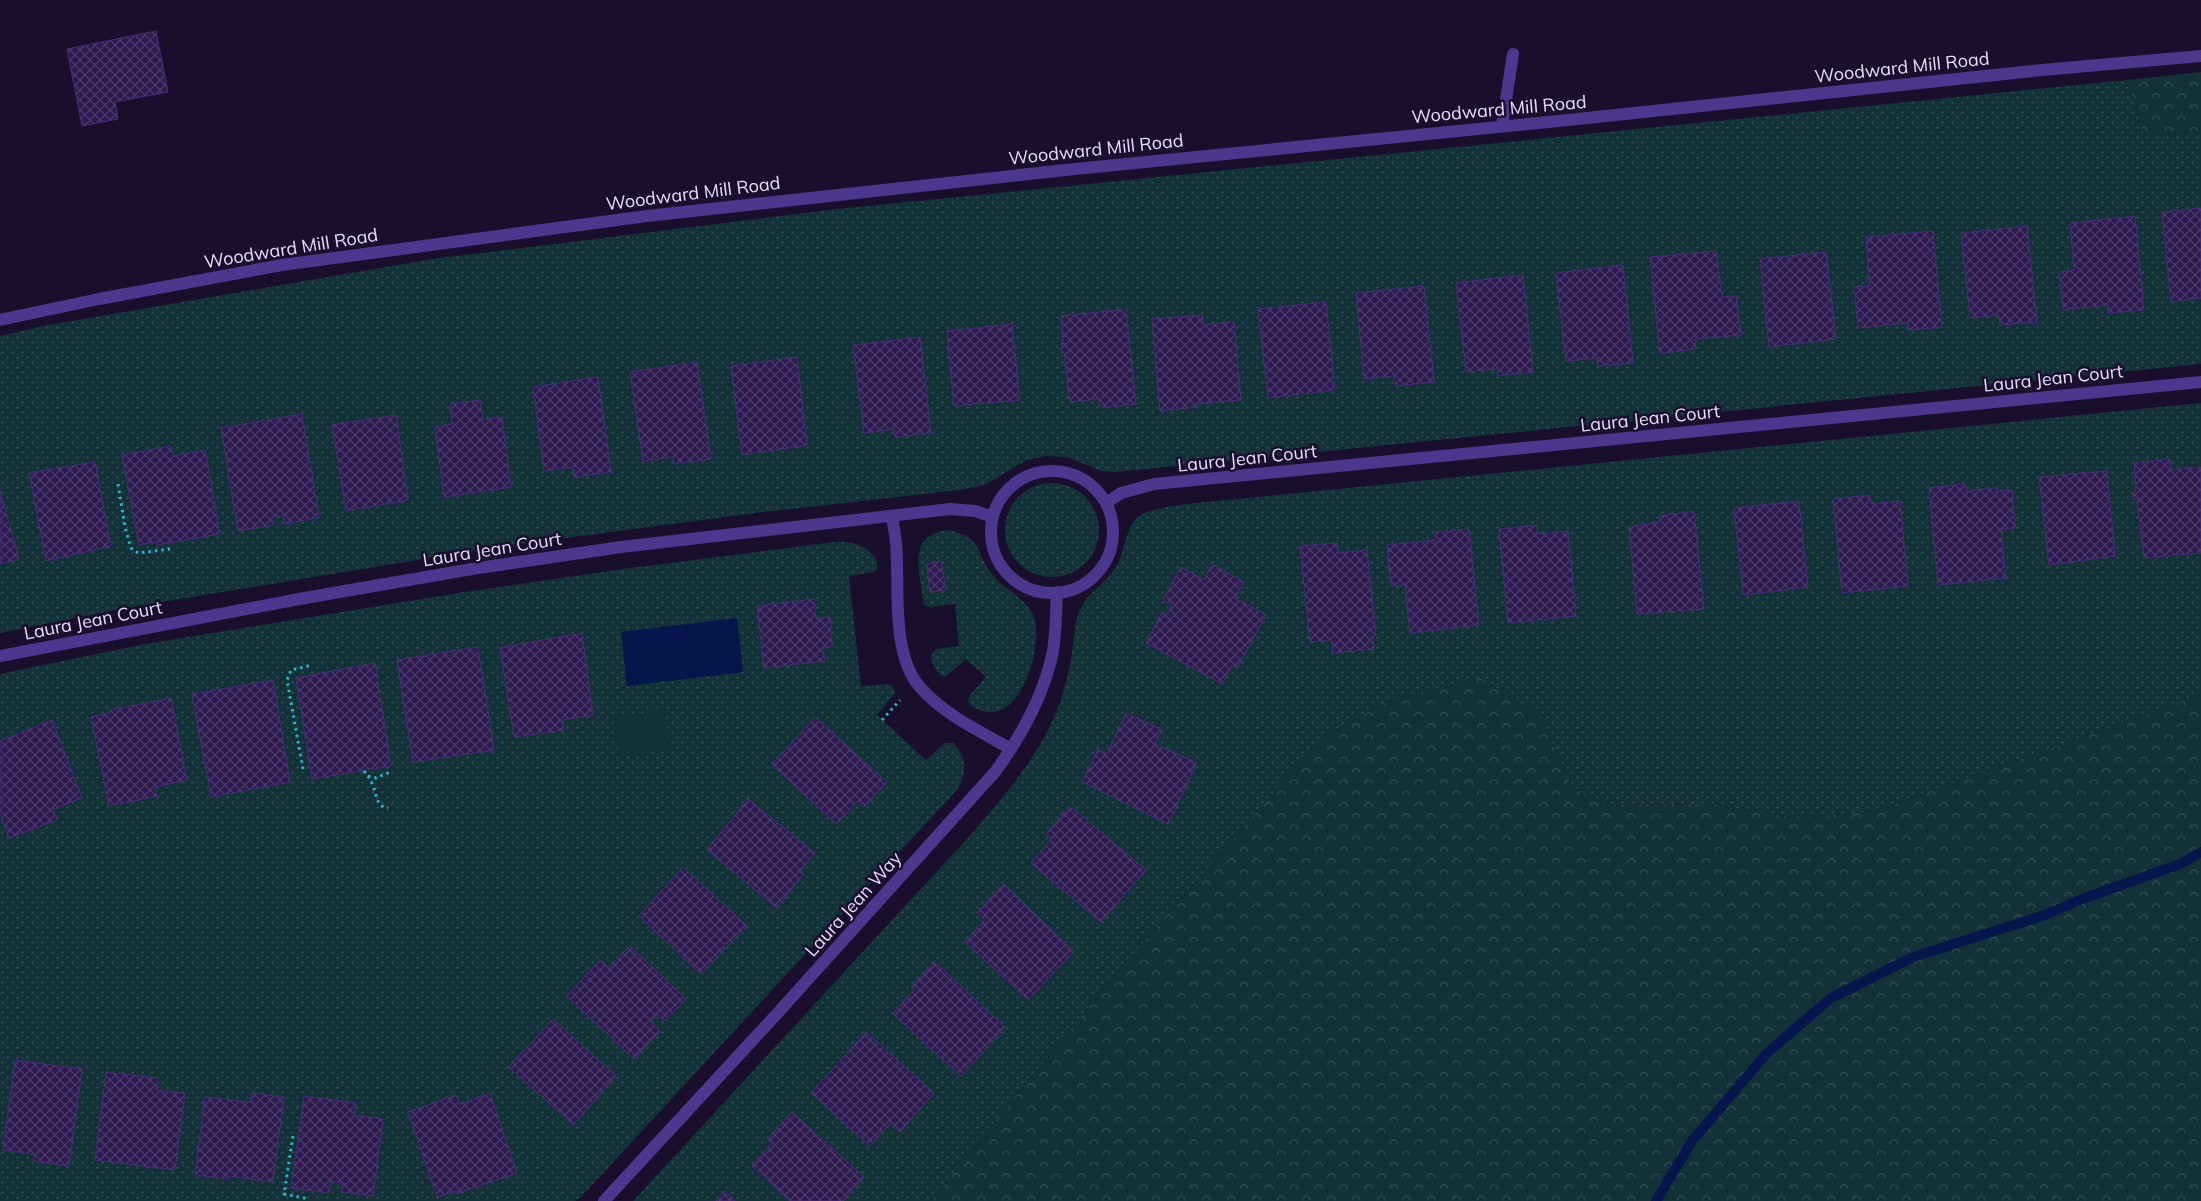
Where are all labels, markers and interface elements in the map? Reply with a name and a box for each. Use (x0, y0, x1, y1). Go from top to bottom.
street label: Woodward Mill Road (1813, 46, 1991, 88)
street label: Woodward Mill Road (1411, 90, 1587, 128)
street label: Woodward Mill Road (1007, 128, 1185, 170)
street label: Woodward Mill Road (604, 171, 782, 215)
street label: Woodward Mill Road (202, 223, 380, 273)
street label: Laura Jean Court (1982, 359, 2124, 397)
street label: Laura Jean Court (1579, 399, 1721, 437)
street label: Laura Jean Court (1176, 439, 1318, 477)
street label: Laura Jean Court (421, 527, 563, 571)
street label: Laura Jean Court (22, 595, 164, 645)
street label: Laura Jean Way (800, 846, 907, 961)

